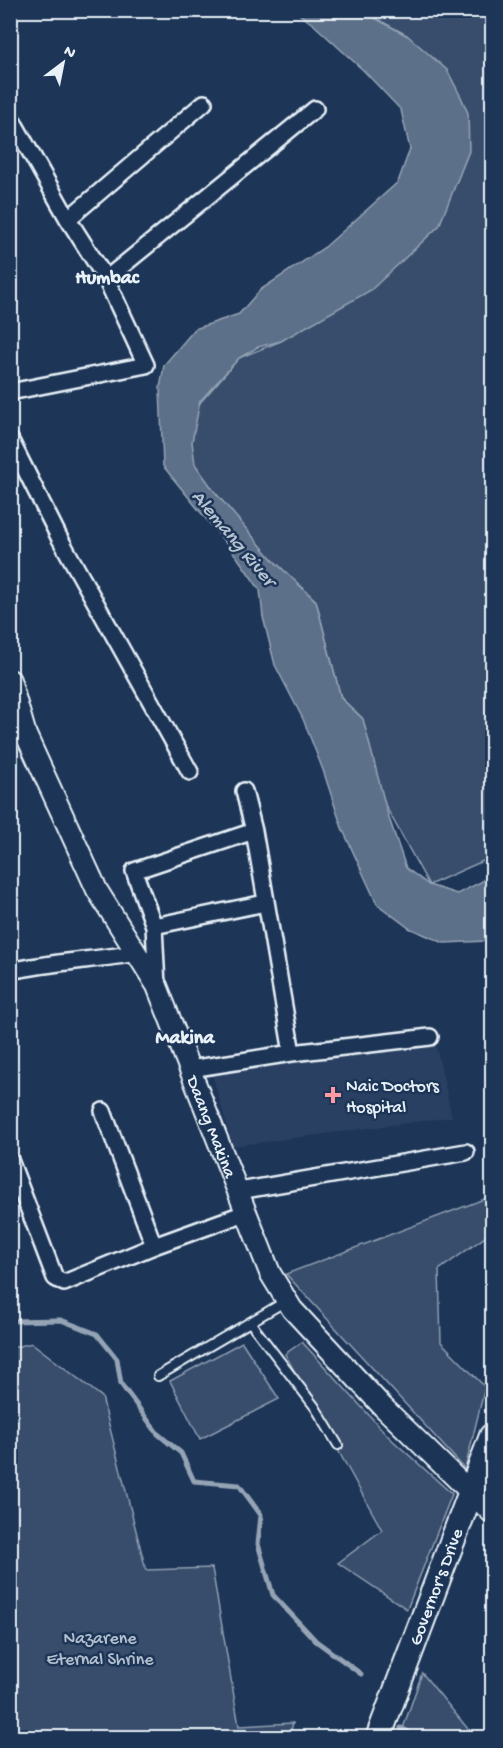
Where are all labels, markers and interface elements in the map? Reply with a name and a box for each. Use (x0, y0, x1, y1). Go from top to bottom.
north arrow (33, 33, 93, 93)
text: N (60, 42, 79, 64)
district label: Humbac (75, 268, 140, 291)
water label: Alemang River (185, 486, 282, 595)
district label: Makina (156, 1028, 215, 1051)
street label: Daang Makina (180, 1073, 240, 1182)
place label: Naic Doctors Hospital (346, 1077, 440, 1119)
marker: Naic Doctors Hospital (324, 1086, 342, 1104)
street label: Governor's Drive (406, 1525, 469, 1649)
park label: Nazarene Eternal Shrine (46, 1629, 154, 1671)

